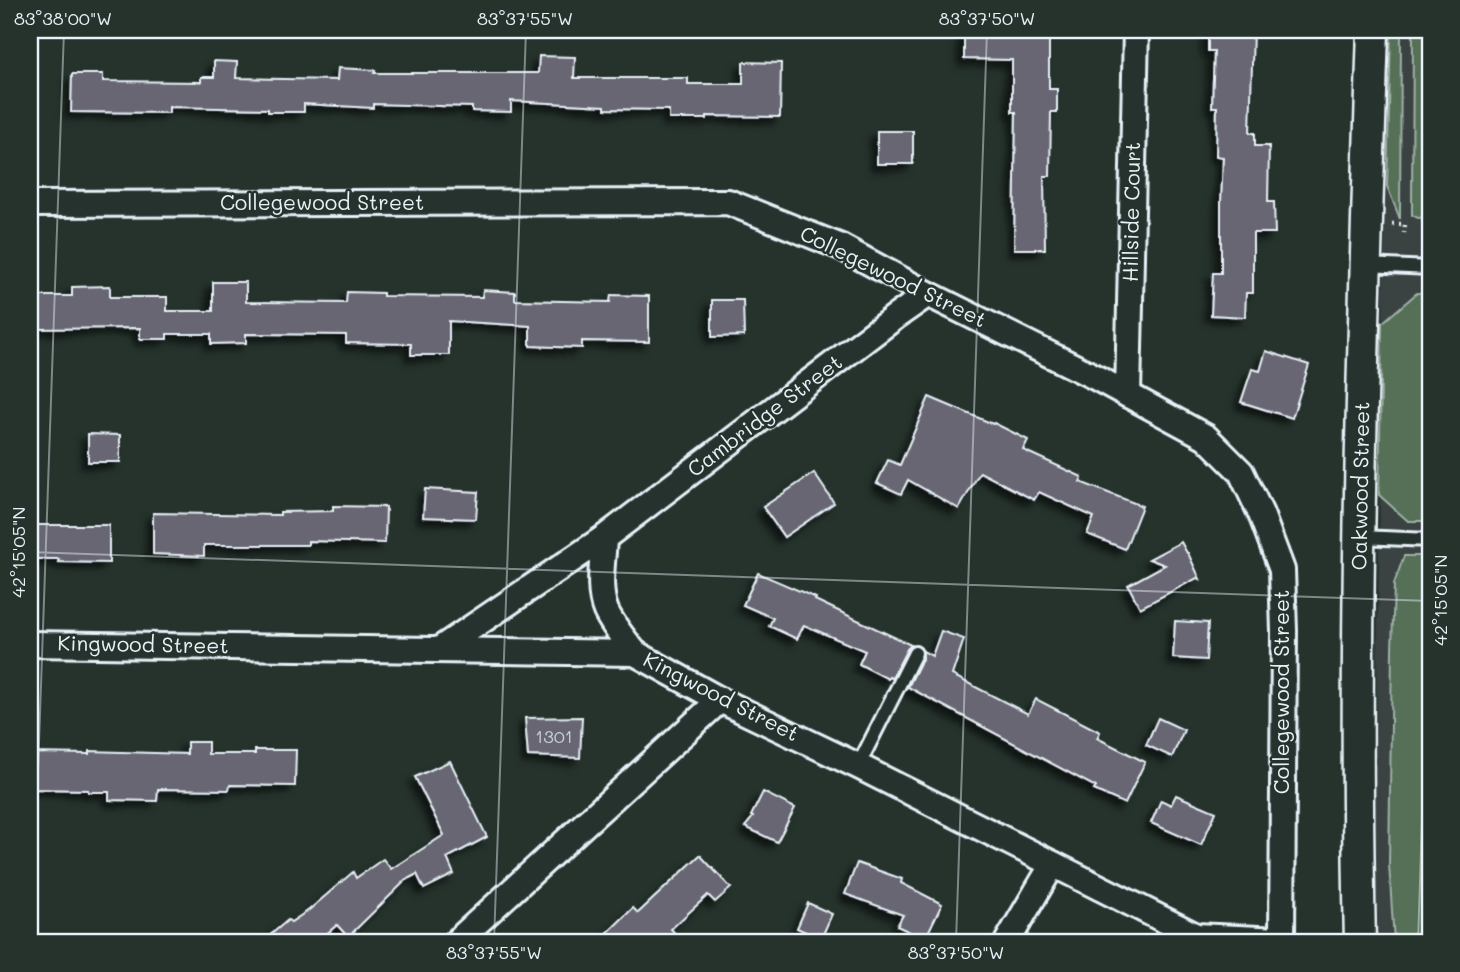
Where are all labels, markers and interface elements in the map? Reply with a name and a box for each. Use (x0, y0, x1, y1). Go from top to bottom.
text: 83°38'00"W (14, 6, 112, 30)
text: 83°37'55"W (477, 6, 573, 30)
text: 83°37'50"W (939, 6, 1035, 30)
street label: Hillside Court (1116, 142, 1145, 282)
street label: Collegewood Street (220, 188, 424, 215)
street label: Collegewood Street (796, 219, 991, 333)
street label: Cambridge Street (681, 348, 847, 482)
street label: Oakwood Street (1345, 401, 1374, 571)
text: 42°15'05"N (6, 506, 30, 598)
text: 42°15'05"N (1428, 554, 1452, 646)
street label: Collegewood Street (1267, 590, 1294, 794)
street label: Kingwood Street (57, 629, 229, 658)
street label: Kingwood Street (639, 645, 804, 747)
house number: 1301 (535, 724, 573, 748)
text: 83°37'55"W (446, 940, 542, 964)
text: 83°37'50"W (908, 940, 1004, 964)

